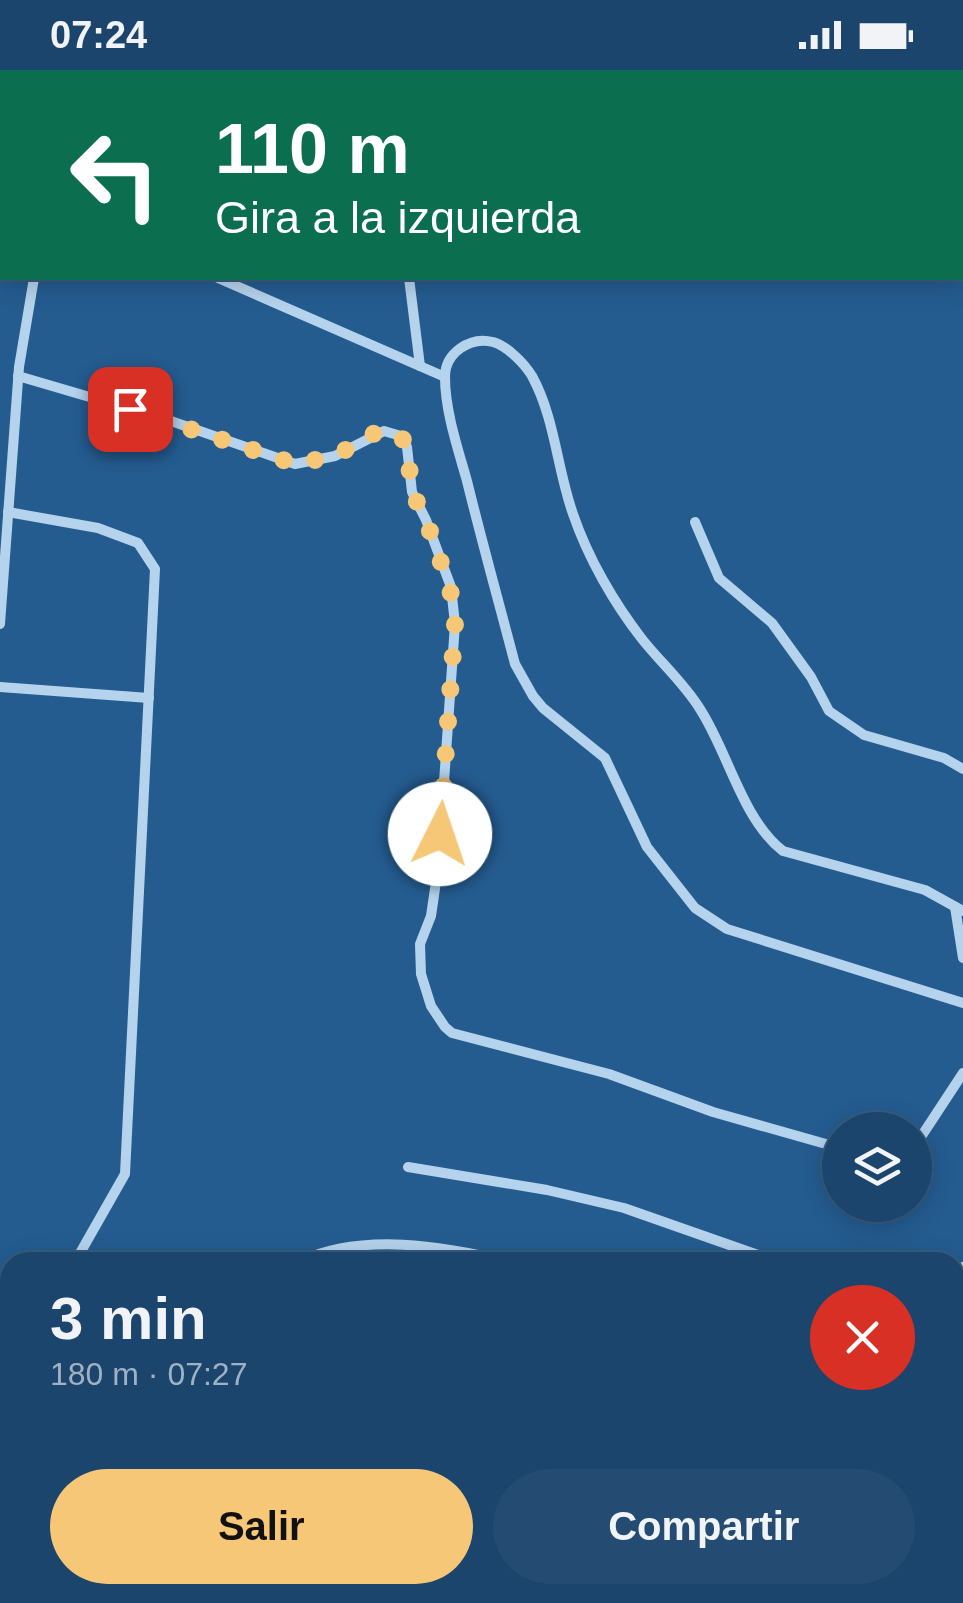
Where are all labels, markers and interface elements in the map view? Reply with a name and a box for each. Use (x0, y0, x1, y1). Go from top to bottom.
text: 07:24 (50, 14, 147, 56)
icon: left (50, 110, 180, 240)
text: 110 m (215, 110, 410, 188)
text: Gira a la izquierda (215, 192, 580, 243)
pin (88, 367, 173, 452)
icon: arrive (103, 382, 158, 437)
position arrow (388, 782, 492, 886)
map controls (822, 1112, 932, 1222)
button: layers (822, 1112, 932, 1222)
text: 3 min (50, 1285, 207, 1352)
button: close (810, 1285, 915, 1390)
text: 180 m · 07:27 (50, 1356, 247, 1392)
button: Salir (50, 1469, 473, 1584)
button: Compartir (493, 1469, 915, 1584)

